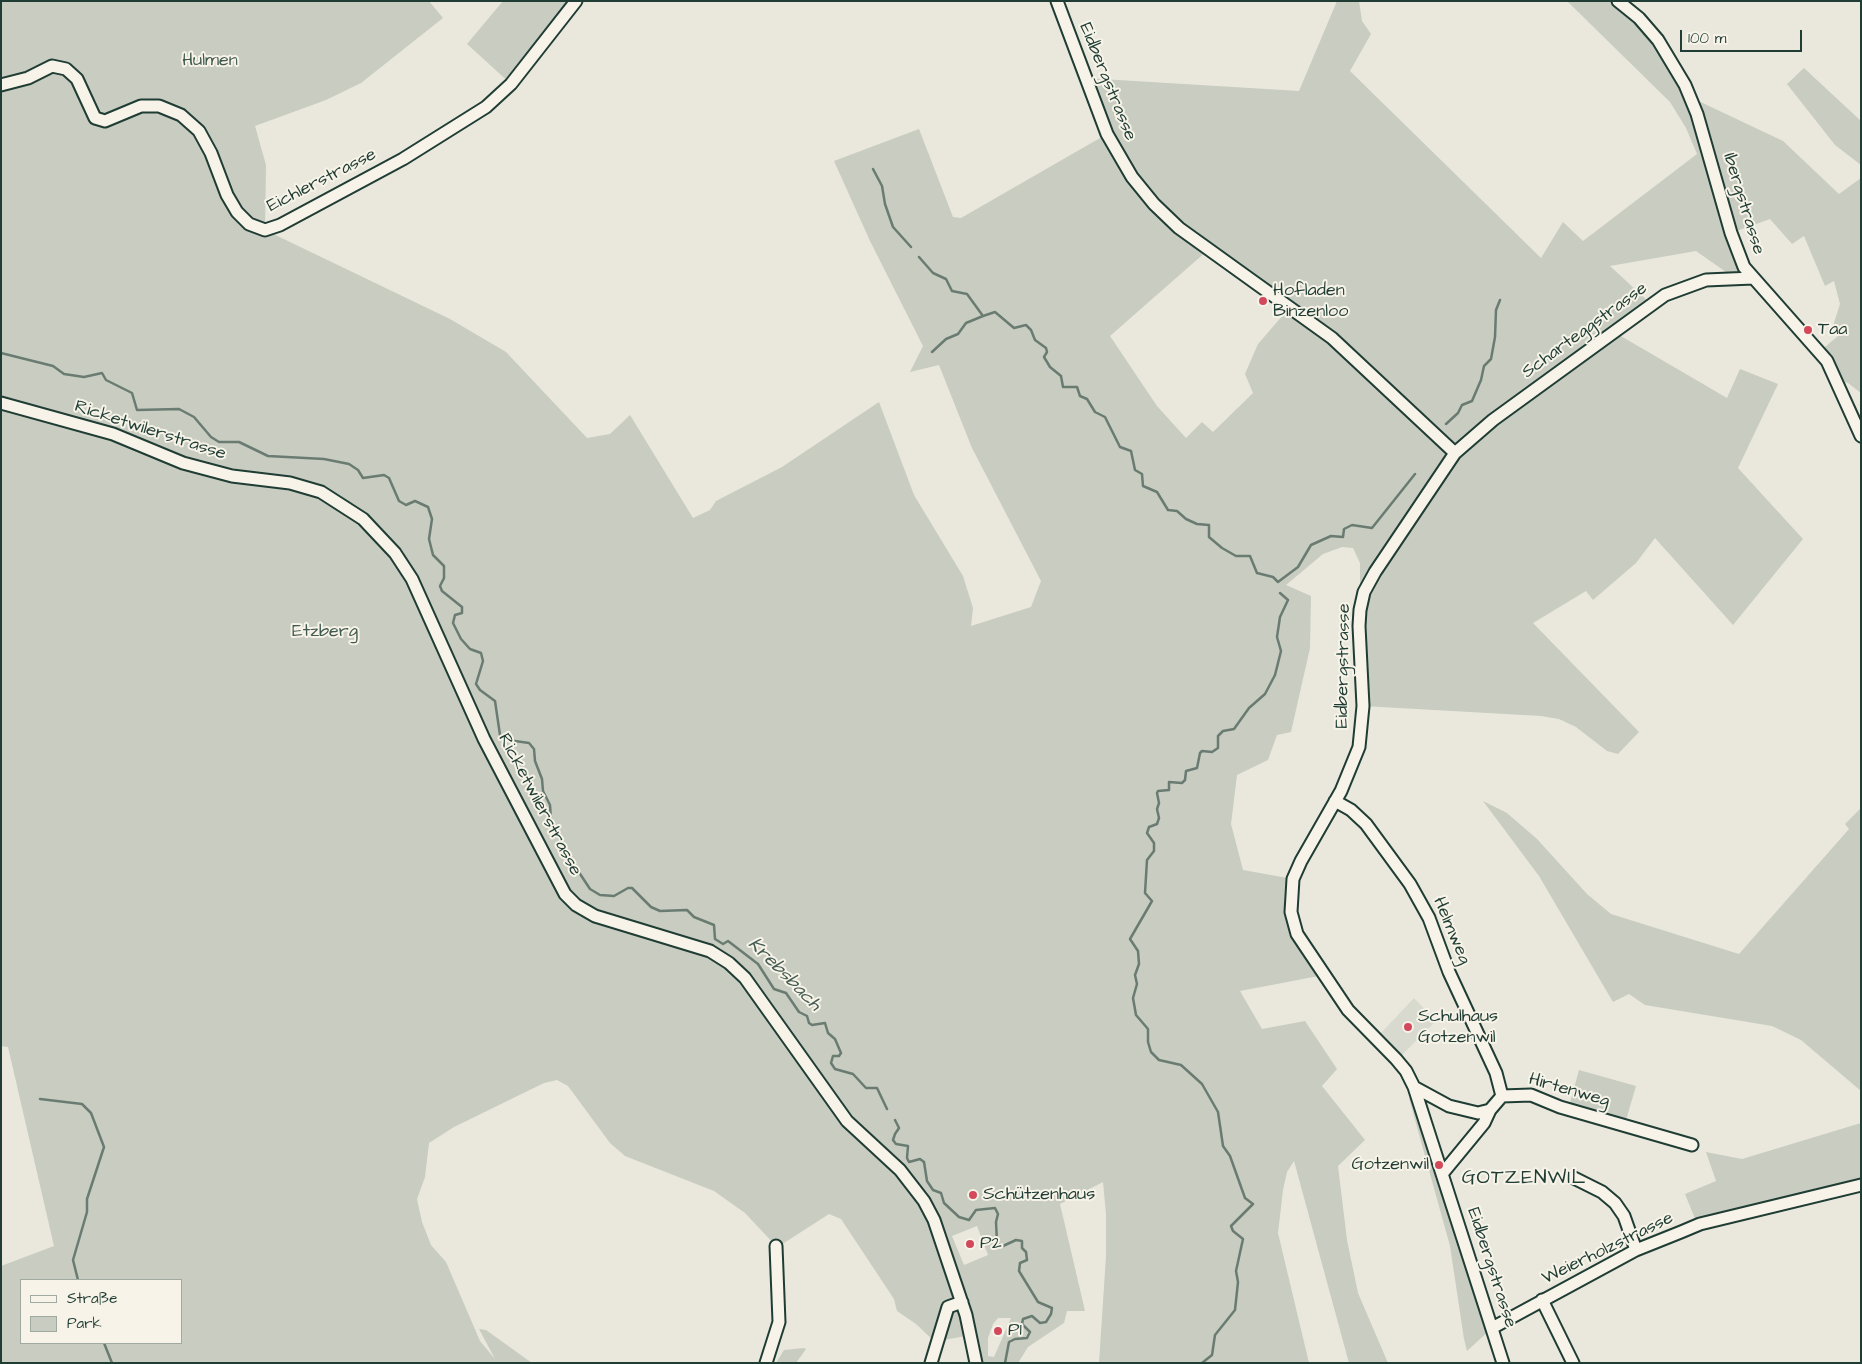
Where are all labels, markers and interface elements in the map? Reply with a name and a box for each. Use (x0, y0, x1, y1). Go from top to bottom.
street label: Eidbergstrasse (1074, 20, 1140, 144)
scale bar (1682, 20, 1804, 52)
text: 100 m (1688, 28, 1727, 49)
park label: Hulmen (182, 50, 238, 72)
street label: Eichlerstrasse (264, 144, 380, 218)
street label: Ibergstrasse (1717, 151, 1769, 257)
street label: Scharteggstrasse (1518, 278, 1652, 384)
place label: Hofladen Binzenloo (1273, 280, 1348, 322)
marker: Hofladen Binzenloo (1257, 295, 1269, 307)
place label: Taa (1818, 319, 1848, 341)
marker: Taa (1802, 324, 1814, 336)
street label: Ricketwilerstrasse (72, 396, 228, 466)
street label: Eidbergstrasse (1332, 603, 1356, 729)
park label: Etzberg (292, 621, 358, 643)
street label: Ricketwilerstrasse (492, 730, 586, 880)
street label: Helmweg (1427, 894, 1475, 968)
water label: Krebsbach (743, 934, 825, 1016)
place label: Schulhaus Gotzenwil (1418, 1006, 1498, 1048)
marker: Schulhaus Gotzenwil (1402, 1021, 1414, 1033)
street label: Hirtenweg (1526, 1069, 1612, 1113)
place label: Gotzenwil (1351, 1154, 1429, 1176)
marker: Gotzenwil (1433, 1159, 1445, 1171)
district label: GOTZENWIL (1461, 1167, 1587, 1191)
place label: Schützenhaus (983, 1184, 1095, 1206)
marker: Schützenhaus (967, 1189, 979, 1201)
street label: Eidbergstrasse (1461, 1205, 1521, 1331)
street label: Weierholzstrasse (1539, 1208, 1677, 1290)
place label: P2 (980, 1233, 1002, 1255)
marker: P2 (964, 1238, 976, 1250)
legend (20, 1279, 182, 1344)
text: Straße (67, 1288, 117, 1309)
text: Park (67, 1313, 102, 1334)
place label: P1 (1008, 1320, 1022, 1342)
marker: P1 (992, 1325, 1004, 1337)

